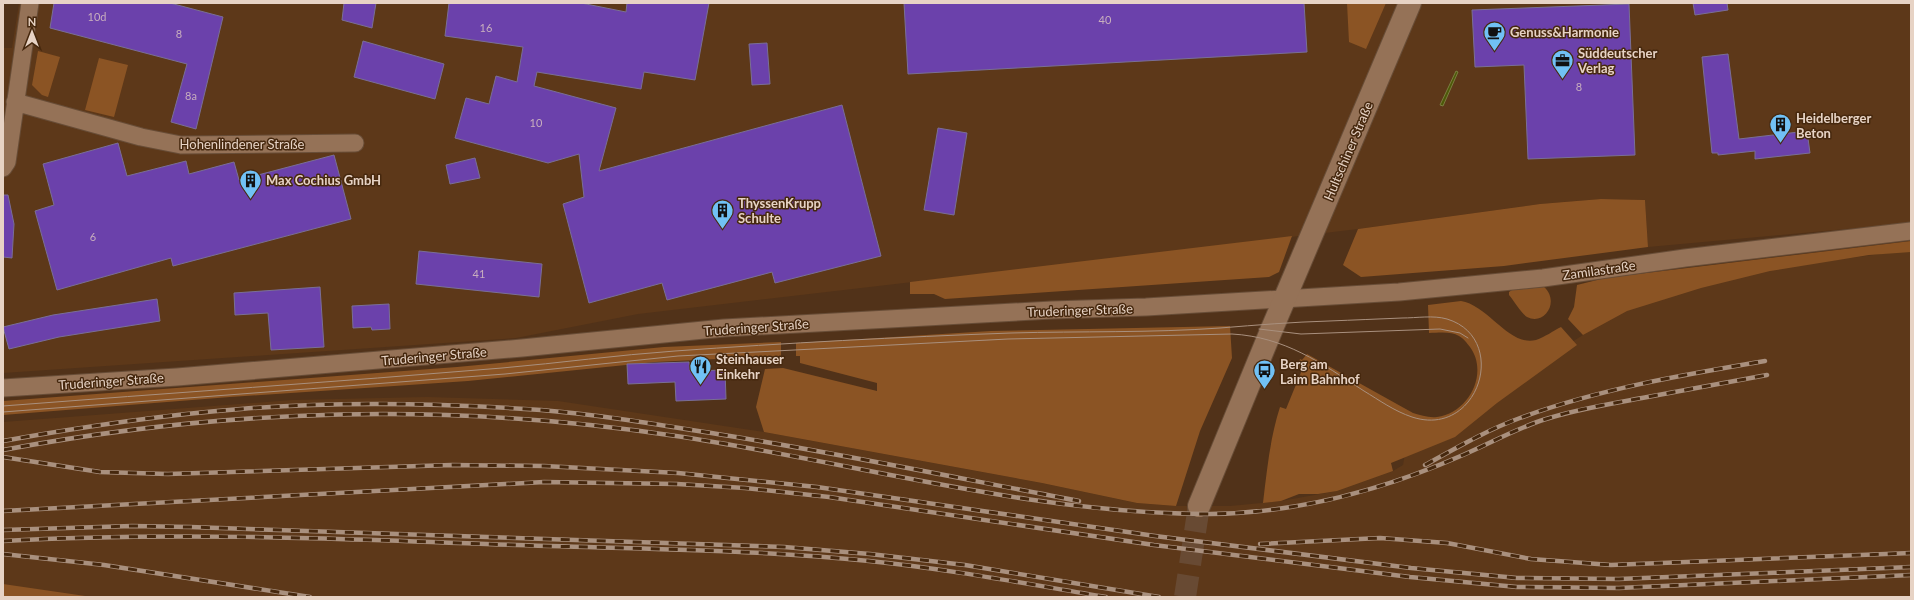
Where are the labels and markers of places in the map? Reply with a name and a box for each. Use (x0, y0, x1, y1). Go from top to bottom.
cafe icon: Genuss&Harmonie (1482, 19, 1508, 52)
place label: Genuss&Harmonie (1510, 24, 1619, 40)
place label: Süddeutscher Verlag (1577, 45, 1657, 76)
office icon: Süddeutscher Verlag (1549, 47, 1575, 80)
place label: Heidelberger Beton (1796, 110, 1871, 141)
building icon: Heidelberger Beton (1768, 112, 1794, 145)
building icon: Max Cochius GmbH (238, 167, 264, 200)
place label: Max Cochius GmbH (266, 172, 381, 188)
place label: ThyssenKrupp Schulte (738, 195, 821, 226)
building icon: ThyssenKrupp Schulte (709, 197, 735, 230)
place label: Steinhauser Einkehr (716, 351, 784, 382)
restaurant icon: Steinhauser Einkehr (687, 353, 713, 386)
place label: Berg am Laim Bahnhof (1280, 356, 1360, 387)
bus stop icon: Berg am Laim Bahnhof (1251, 358, 1277, 391)

